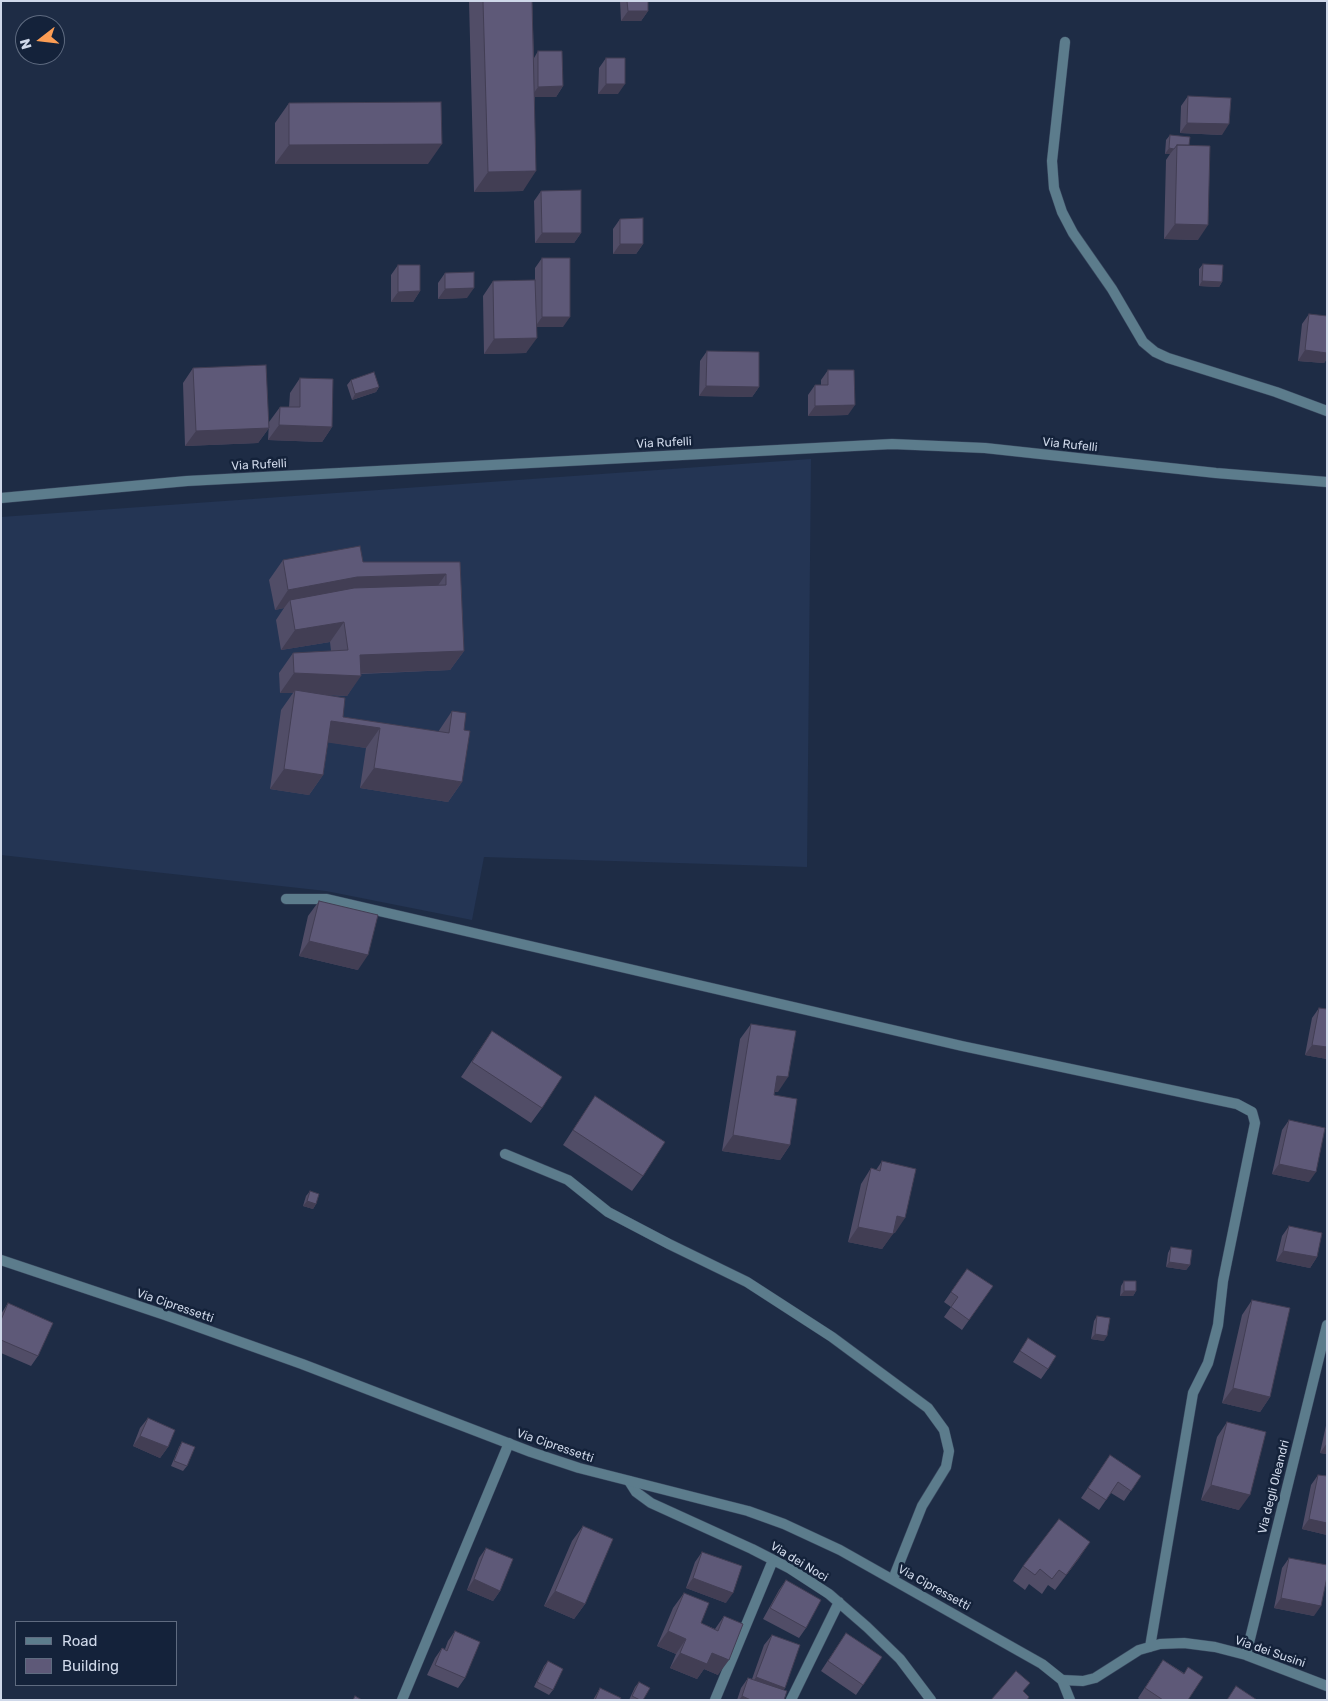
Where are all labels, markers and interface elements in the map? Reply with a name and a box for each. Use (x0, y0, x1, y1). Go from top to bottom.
north arrow (15, 15, 65, 65)
text: N (17, 37, 36, 51)
street label: Via Rufelli (636, 434, 692, 452)
street label: Via Rufelli (1042, 435, 1098, 455)
street label: Via Rufelli (231, 456, 287, 474)
street label: Via Cipressetti (134, 1286, 216, 1326)
street label: Via Cipressetti (514, 1426, 596, 1466)
street label: Via degli Oleandri (1255, 1439, 1293, 1535)
street label: Via dei Noci (768, 1539, 830, 1585)
street label: Via Cipressetti (895, 1562, 973, 1614)
legend (15, 1621, 178, 1686)
text: Road (62, 1632, 98, 1650)
street label: Via dei Susini (1233, 1633, 1307, 1671)
text: Building (62, 1657, 119, 1675)

